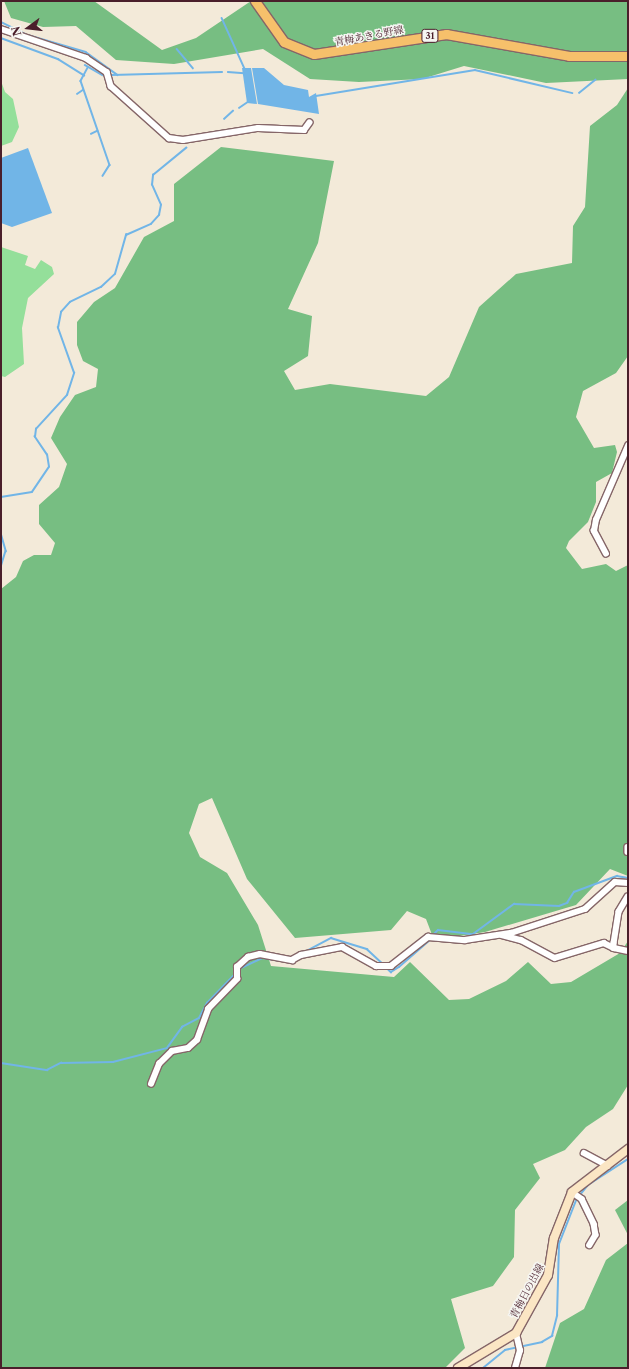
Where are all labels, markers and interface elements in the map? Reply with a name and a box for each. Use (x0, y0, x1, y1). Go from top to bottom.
north arrow (8, 8, 48, 48)
street label: 青梅あきる野線 (333, 23, 405, 49)
text: N (8, 25, 24, 38)
road number: 31 (421, 29, 439, 43)
street label: 青梅日の出線 (508, 1262, 546, 1320)

